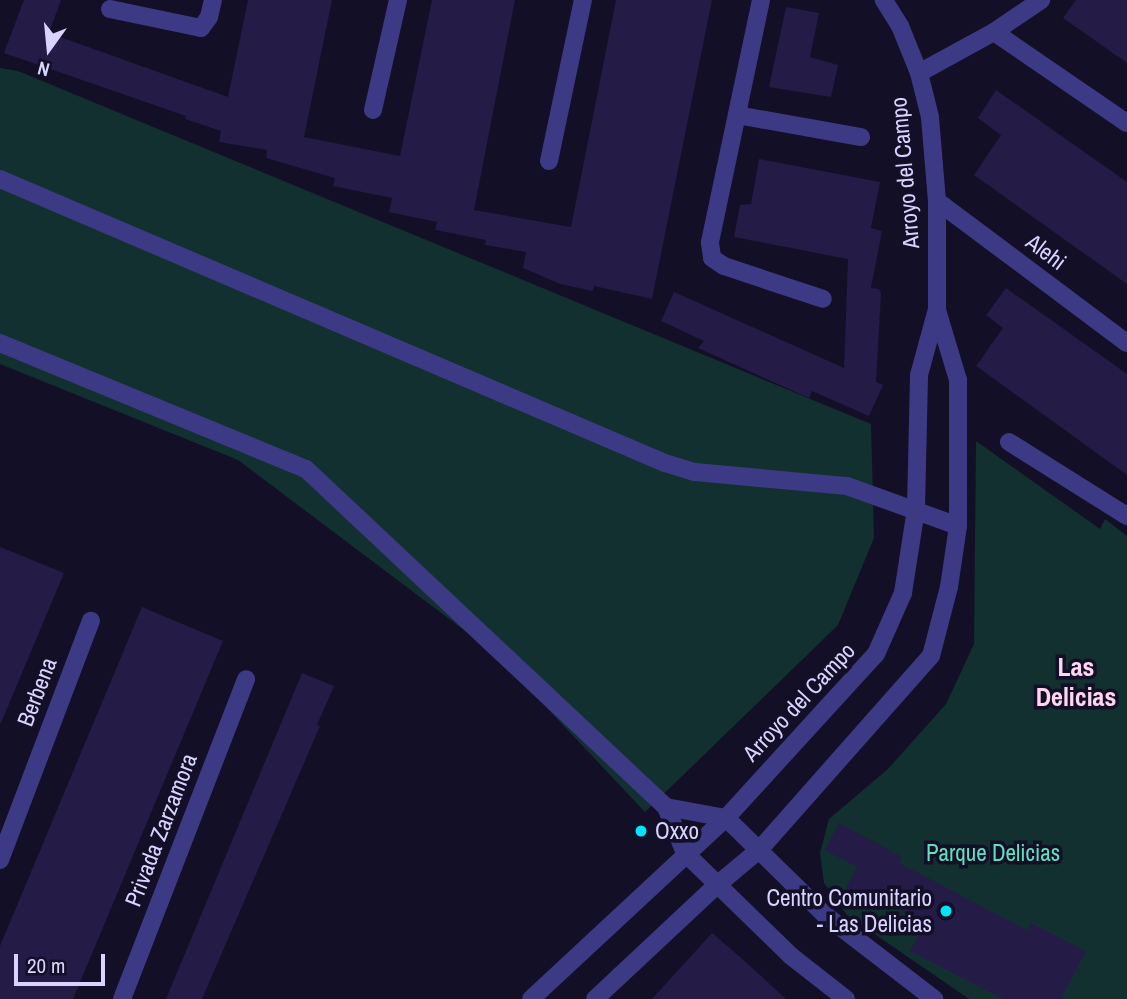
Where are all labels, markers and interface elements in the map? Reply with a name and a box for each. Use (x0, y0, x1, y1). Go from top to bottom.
north arrow (14, 14, 84, 84)
text: N (35, 55, 52, 83)
street label: Arroyo del Campo (885, 96, 925, 250)
street label: Alehi (1021, 228, 1071, 276)
street label: Arroyo del Campo (737, 637, 861, 767)
district label: Las Delicias (1036, 651, 1116, 712)
street label: Berbena (11, 654, 63, 730)
street label: Privada Zarzamora (119, 750, 203, 910)
place label: Oxxo (655, 817, 699, 845)
marker: Oxxo (633, 823, 649, 839)
park label: Parque Delicias (926, 839, 1060, 867)
place label: Centro Comunitario - Las Delicias (766, 884, 932, 938)
marker: Centro Comunitario - Las Delicias (938, 903, 954, 919)
scale bar (18, 940, 108, 984)
text: 20 m (27, 951, 65, 980)

